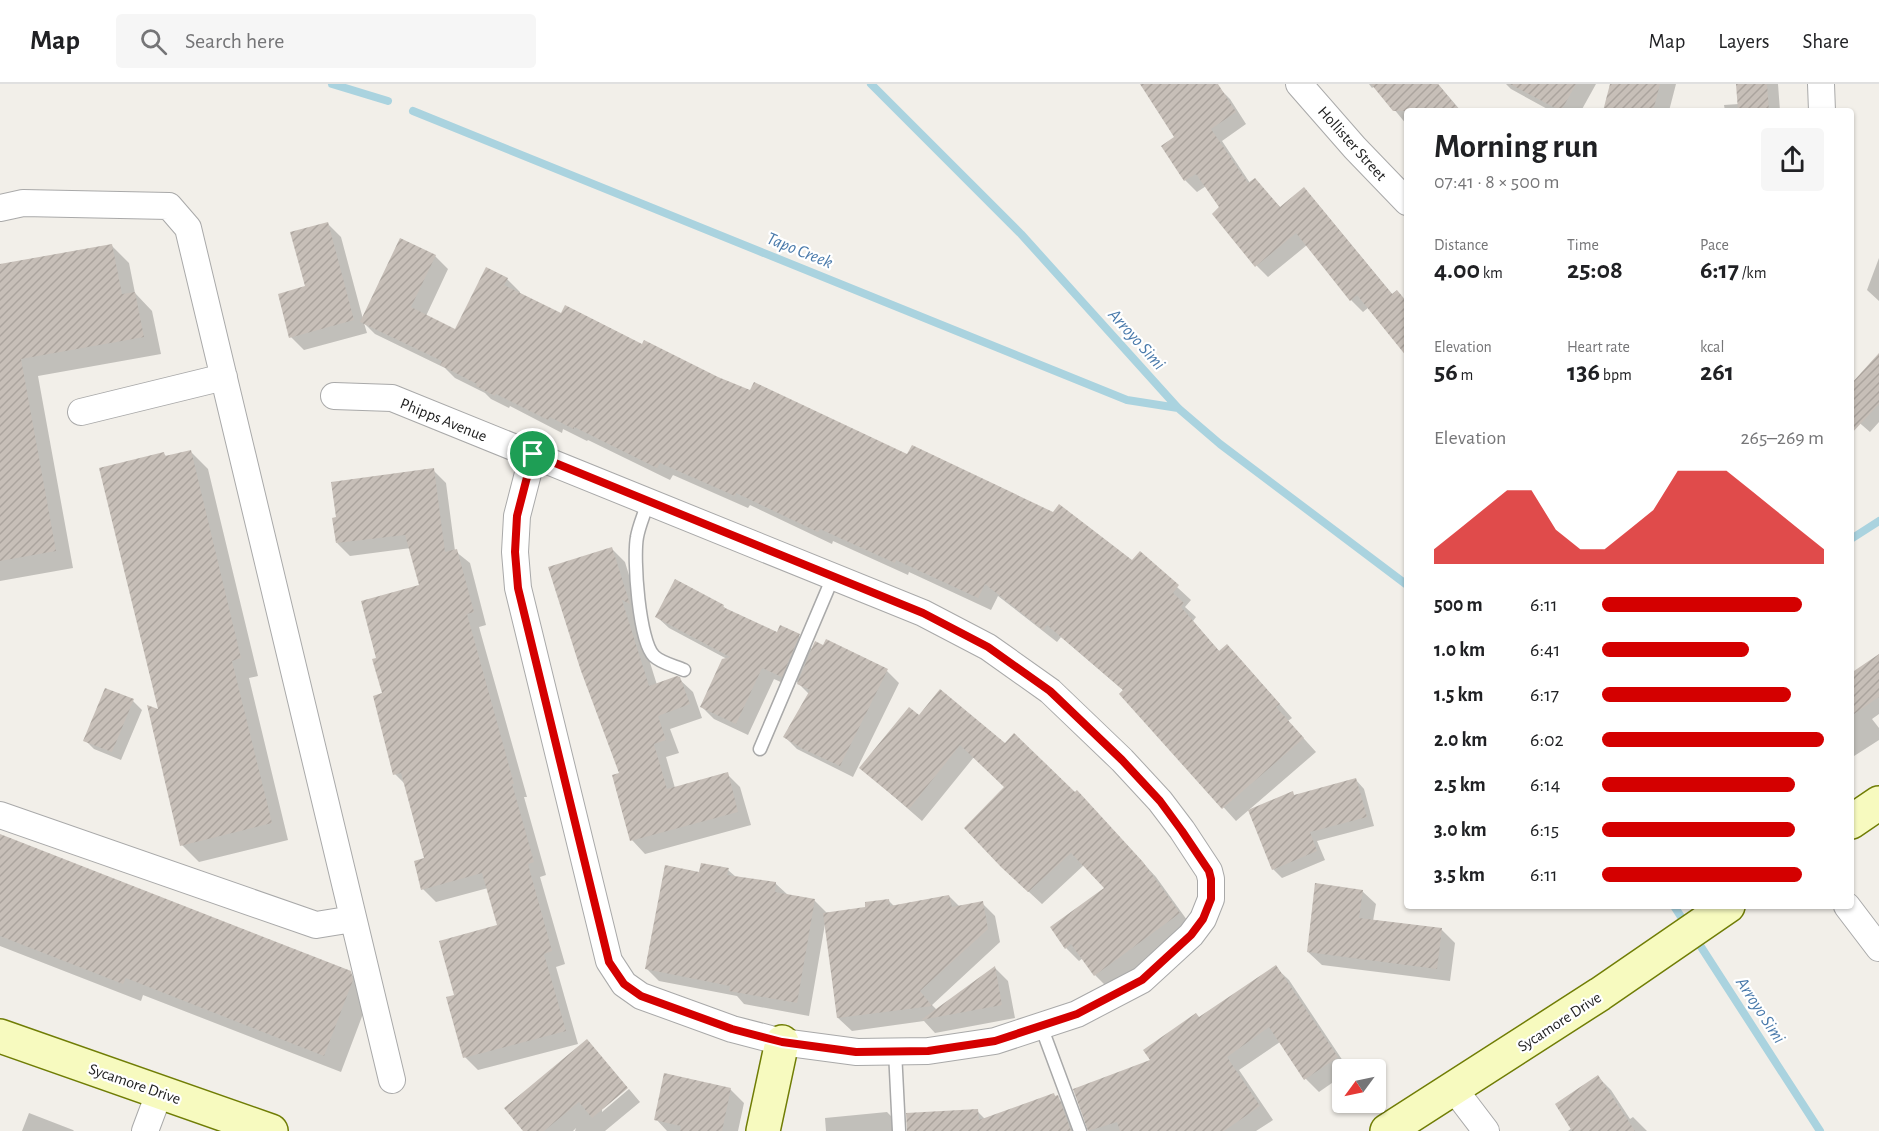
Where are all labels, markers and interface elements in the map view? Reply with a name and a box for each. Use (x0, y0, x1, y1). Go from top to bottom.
search box (116, 14, 536, 68)
icon: search (137, 25, 170, 58)
text: Map (30, 27, 80, 55)
text: Search here (185, 30, 284, 52)
text: Map (1649, 31, 1685, 52)
text: Layers (1718, 31, 1769, 52)
text: Share (1802, 31, 1849, 52)
street label: Hollister Street (1315, 103, 1390, 184)
button: share (1761, 128, 1824, 191)
text: Morning run (1434, 131, 1598, 164)
text: 07:41 · 8 × 500 m (1434, 172, 1560, 192)
water label: Tapo Creek (764, 230, 835, 272)
text: Distance (1434, 237, 1488, 253)
text: Time (1567, 237, 1599, 253)
text: Pace (1700, 237, 1729, 253)
text: 4.00 (1434, 257, 1480, 283)
text: 25:08 (1567, 257, 1623, 283)
text: 6:17 (1700, 257, 1739, 283)
text: km (1480, 265, 1503, 281)
text: /km (1739, 265, 1766, 281)
water label: Arroyo Simi (1104, 305, 1168, 374)
text: Elevation (1434, 339, 1492, 355)
text: Heart rate (1567, 339, 1630, 355)
text: kcal (1700, 339, 1724, 355)
text: 56 (1434, 359, 1458, 385)
text: 136 (1567, 359, 1600, 385)
text: 261 (1700, 359, 1734, 385)
text: m (1458, 367, 1473, 383)
text: bpm (1600, 367, 1632, 383)
street label: Phipps Avenue (398, 395, 489, 445)
pin (507, 428, 558, 479)
text: Elevation (1434, 428, 1506, 448)
text: 265–269 m (1740, 428, 1824, 448)
icon: arrive (516, 437, 549, 470)
text: 500 m (1434, 595, 1483, 615)
text: 6:11 (1530, 595, 1558, 615)
text: 1.0 km (1434, 640, 1485, 660)
text: 6:41 (1530, 640, 1560, 660)
text: 1.5 km (1434, 685, 1483, 705)
text: 6:17 (1530, 685, 1559, 705)
text: 2.0 km (1434, 730, 1487, 750)
text: 6:02 (1530, 730, 1564, 750)
text: 2.5 km (1434, 775, 1486, 795)
text: 6:14 (1530, 775, 1560, 795)
text: 3.0 km (1434, 820, 1487, 840)
text: 6:15 (1530, 820, 1559, 840)
text: 3.5 km (1434, 865, 1485, 885)
text: 6:11 (1530, 865, 1558, 885)
water label: Arroyo Simi (1732, 973, 1788, 1047)
street label: Sycamore Drive (1515, 989, 1605, 1056)
north arrow (1332, 1059, 1386, 1113)
map controls (1332, 1059, 1386, 1113)
street label: Sycamore Drive (86, 1061, 183, 1108)

